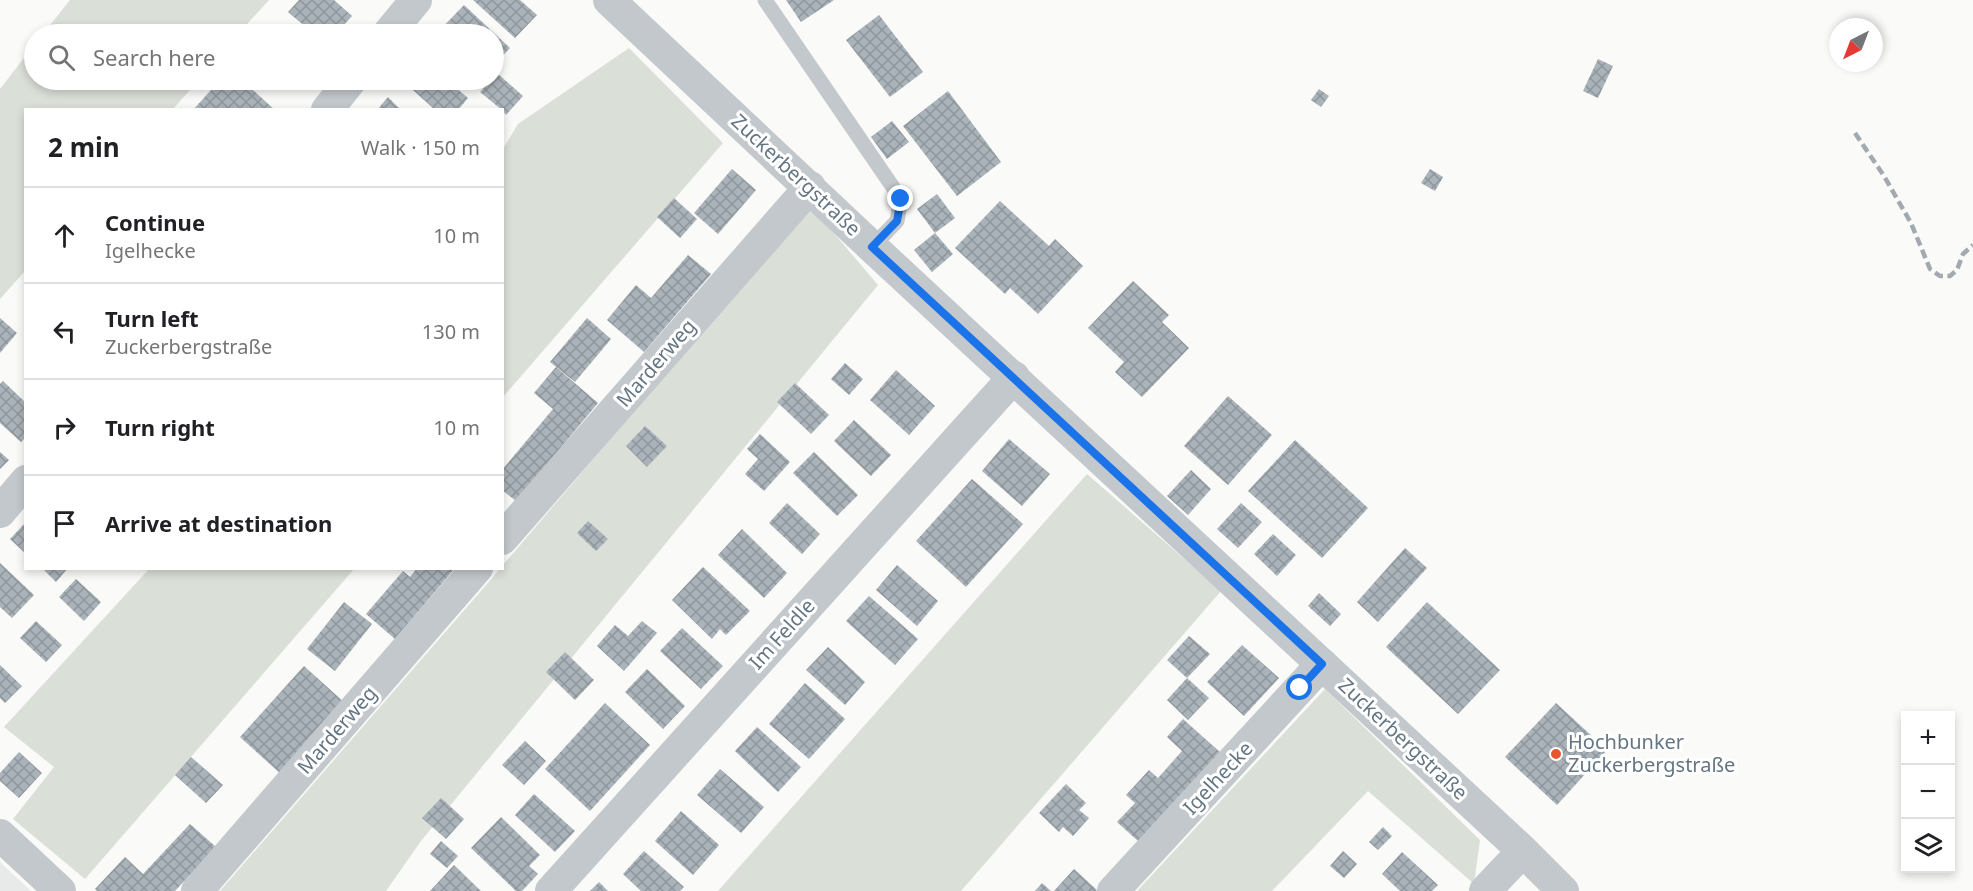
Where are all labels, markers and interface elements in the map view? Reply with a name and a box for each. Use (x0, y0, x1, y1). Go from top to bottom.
north arrow (1829, 18, 1883, 72)
search box (24, 24, 504, 90)
icon: search (45, 41, 78, 74)
text: Search here (93, 42, 215, 72)
street label: Zuckerbergstraße (726, 108, 867, 242)
text: 2 min (48, 129, 120, 165)
text: Walk · 150 m (361, 134, 480, 161)
route end (887, 185, 913, 211)
text: Continue (105, 207, 205, 237)
icon: ahead (48, 219, 81, 252)
text: 10 m (433, 222, 480, 249)
text: Igelhecke (105, 237, 196, 264)
text: Turn left (105, 303, 199, 333)
street label: Marderweg (610, 313, 701, 412)
icon: left (48, 315, 81, 348)
text: 130 m (422, 318, 480, 345)
text: Zuckerbergstraße (105, 333, 272, 360)
icon: right (48, 411, 81, 444)
text: Turn right (105, 412, 215, 442)
text: 10 m (433, 414, 480, 441)
icon: arrive (48, 507, 81, 540)
text: Arrive at destination (105, 508, 332, 538)
street label: Im Feldle (743, 593, 821, 675)
street label: Zuckerbergstraße (1333, 672, 1474, 806)
route start (1286, 674, 1312, 700)
street label: Marderweg (291, 680, 382, 779)
map controls (1901, 711, 1955, 873)
button: + (1901, 711, 1955, 765)
place label: Hochbunker Zuckerbergstraße (1568, 728, 1735, 778)
street label: Igelhecke (1177, 735, 1258, 820)
marker: Hochbunker Zuckerbergstraße (1549, 747, 1563, 761)
button: − (1901, 765, 1955, 819)
button: layers (1901, 819, 1955, 873)

